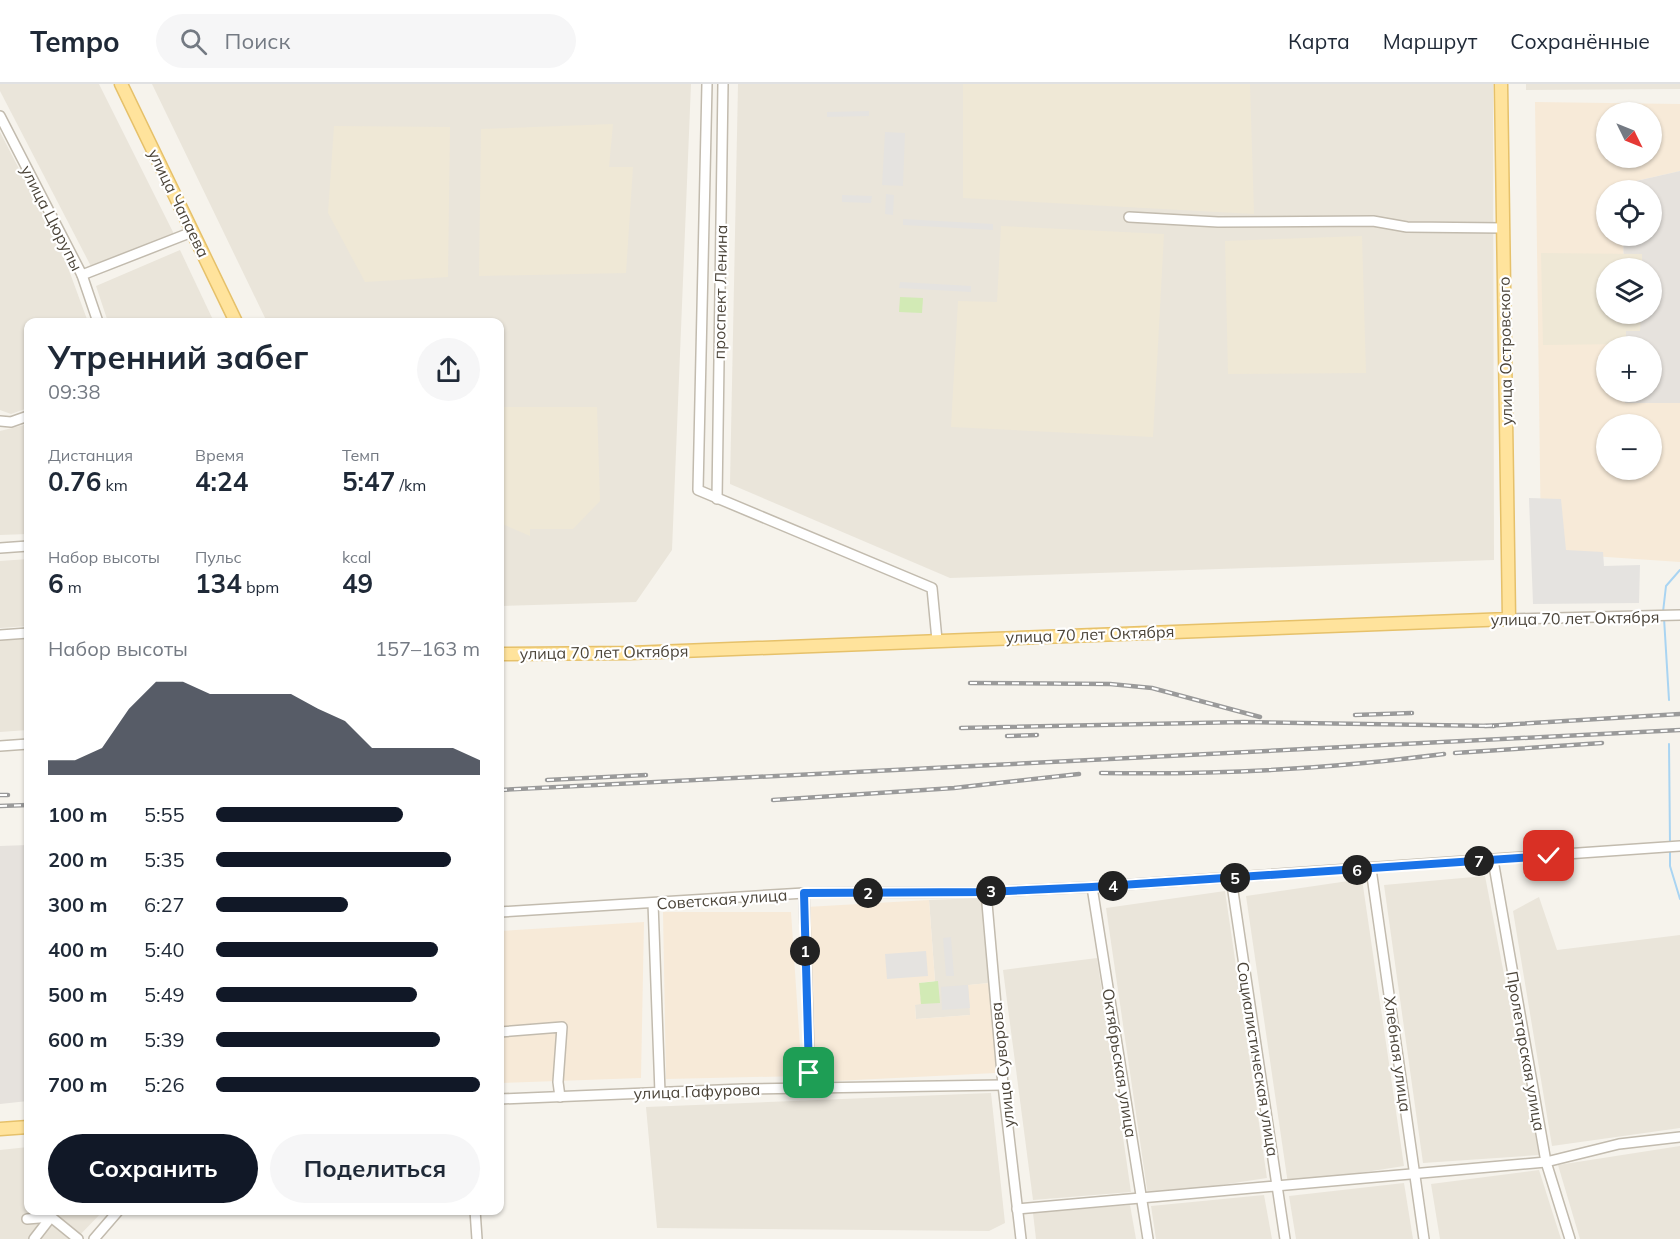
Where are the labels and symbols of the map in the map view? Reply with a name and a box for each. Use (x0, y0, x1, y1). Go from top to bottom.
north arrow (1596, 102, 1662, 168)
street label: улица Чапаева (144, 145, 214, 261)
street label: улица Цюрупы (17, 162, 87, 274)
street label: проспект Ленина (709, 225, 731, 359)
street label: улица Островского (1494, 276, 1516, 426)
street label: улица 70 лет Октября (1490, 607, 1660, 629)
street label: улица 70 лет Октября (1005, 621, 1175, 647)
street label: улица 70 лет Октября (519, 641, 689, 663)
pin (1523, 830, 1574, 881)
pin: 7 (1464, 846, 1494, 876)
pin: 6 (1342, 855, 1372, 885)
pin: 5 (1220, 863, 1250, 893)
pin: 4 (1098, 871, 1128, 901)
pin: 3 (976, 876, 1006, 906)
pin: 2 (853, 878, 883, 908)
street label: Советская улица (656, 884, 788, 914)
pin: 1 (790, 936, 820, 966)
street label: Социалистическая улица (1233, 960, 1283, 1158)
street label: Пролетарская улица (1502, 969, 1550, 1133)
street label: Октябрьская улица (1098, 987, 1142, 1139)
street label: Хлебная улица (1380, 995, 1416, 1113)
street label: улица Суворова (985, 1001, 1019, 1129)
pin (783, 1047, 834, 1098)
street label: улица Гафурова (633, 1079, 761, 1103)

